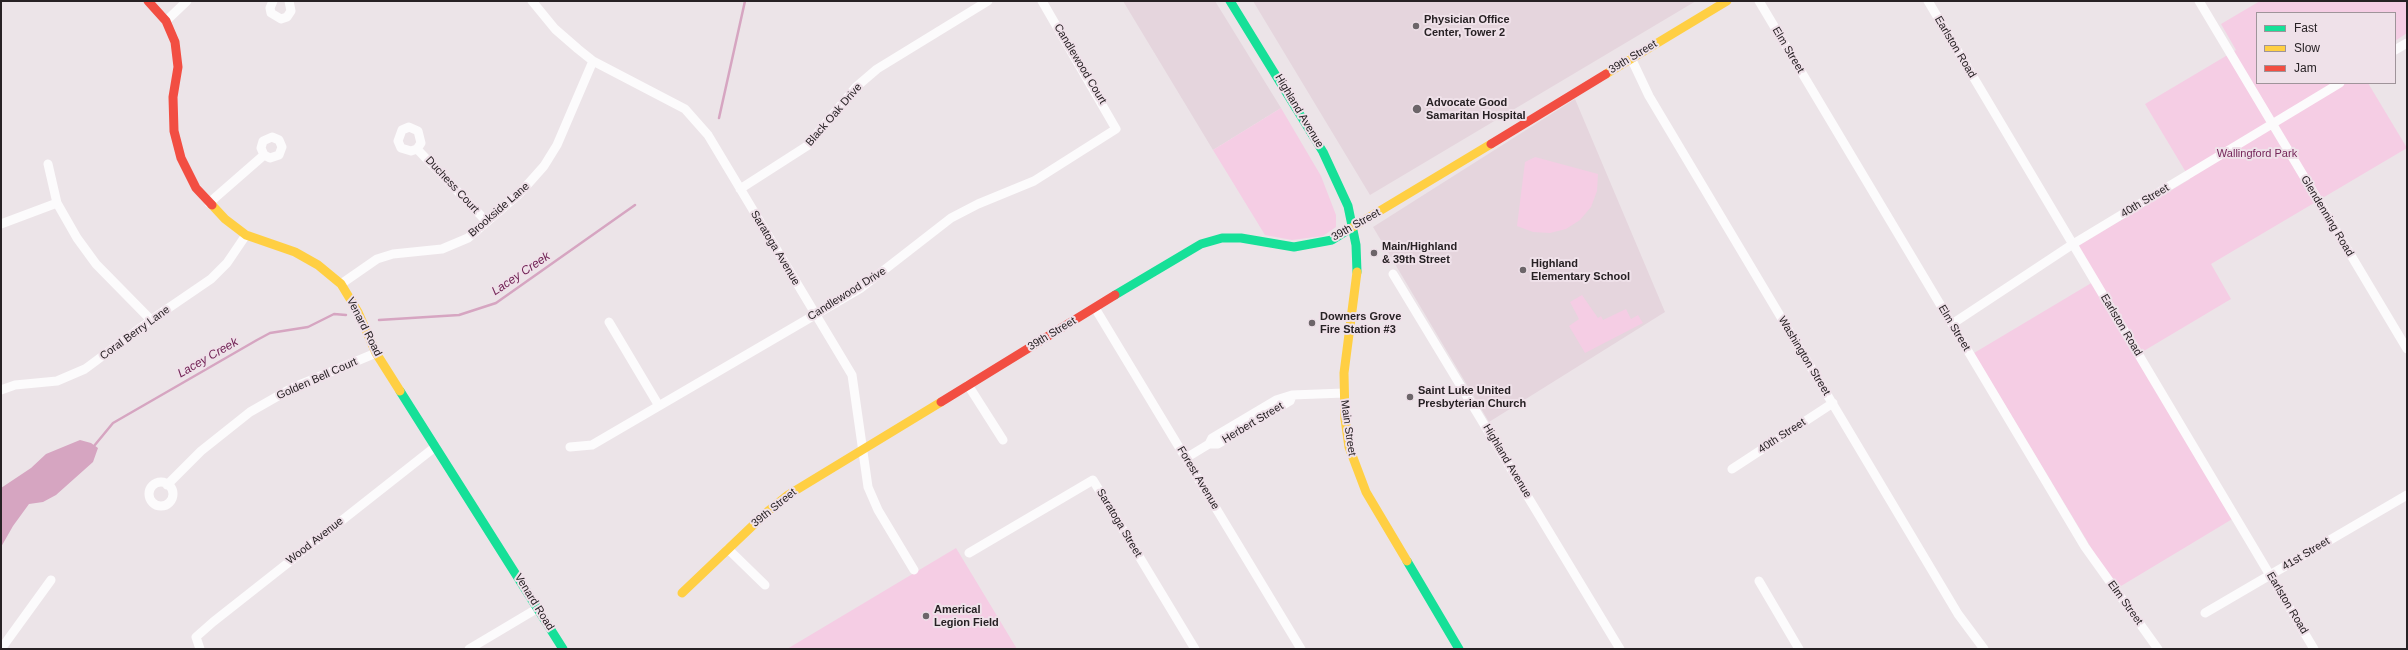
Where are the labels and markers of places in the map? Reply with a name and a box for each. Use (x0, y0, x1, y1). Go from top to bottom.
place label: Physician Office Center, Tower 2 (1424, 13, 1510, 39)
marker: Physician Office Center, Tower 2 (1411, 21, 1421, 31)
place label: Advocate Good Samaritan Hospital (1426, 96, 1526, 122)
marker: Advocate Good Samaritan Hospital (1411, 103, 1423, 115)
place label: Main/Highland & 39th Street (1382, 240, 1457, 266)
marker: Main/Highland & 39th Street (1369, 248, 1379, 258)
place label: Highland Elementary School (1531, 257, 1630, 283)
marker: Highland Elementary School (1518, 265, 1528, 275)
place label: Downers Grove Fire Station #3 (1320, 310, 1401, 336)
marker: Downers Grove Fire Station #3 (1307, 318, 1317, 328)
place label: Saint Luke United Presbyterian Church (1418, 384, 1526, 410)
marker: Saint Luke United Presbyterian Church (1405, 392, 1415, 402)
place label: Americal Legion Field (934, 603, 999, 629)
marker: Americal Legion Field (921, 611, 931, 621)

